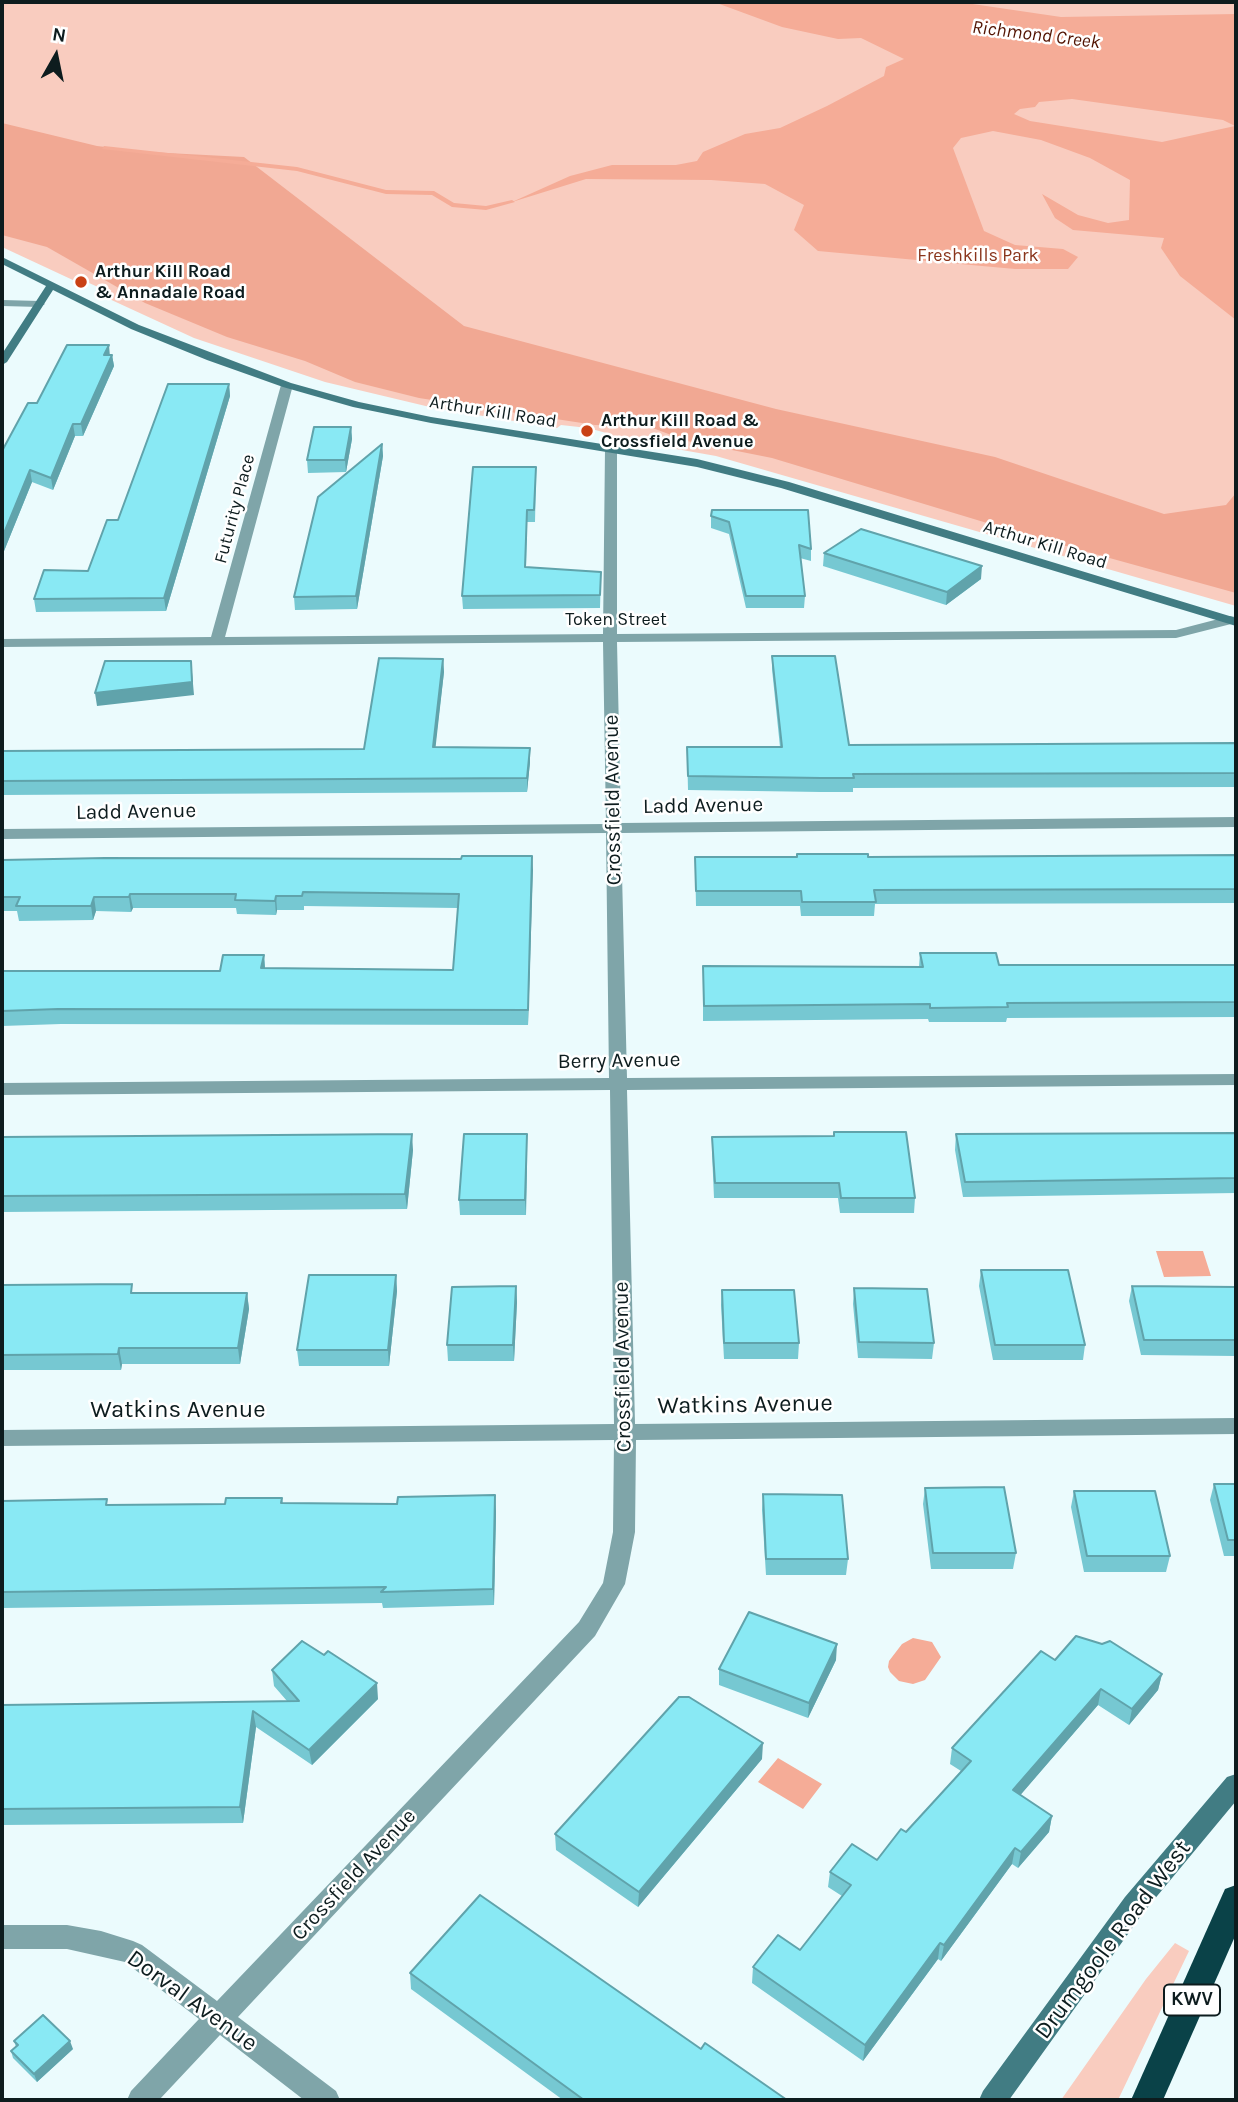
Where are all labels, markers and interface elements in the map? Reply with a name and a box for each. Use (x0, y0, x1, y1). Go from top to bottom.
water label: Richmond Creek (971, 16, 1101, 54)
north arrow (21, 21, 91, 91)
text: N (51, 23, 68, 47)
park label: Freshkills Park (917, 245, 1039, 267)
place label: Arthur Kill Road & Annadale Road (95, 261, 246, 304)
marker: Arthur Kill Road & Annadale Road (73, 274, 89, 290)
street label: Arthur Kill Road (428, 391, 558, 433)
place label: Arthur Kill Road & Crossfield Avenue (601, 410, 759, 452)
marker: Arthur Kill Road & Crossfield Avenue (579, 423, 595, 439)
street label: Futurity Place (210, 452, 260, 566)
street label: Arthur Kill Road (981, 516, 1109, 574)
street label: Token Street (565, 609, 667, 631)
street label: Crossfield Avenue (599, 714, 627, 886)
street label: Ladd Avenue (643, 792, 763, 820)
street label: Ladd Avenue (76, 798, 196, 826)
street label: Berry Avenue (557, 1047, 681, 1075)
street label: Crossfield Avenue (609, 1281, 637, 1453)
street label: Watkins Avenue (657, 1389, 833, 1421)
street label: Watkins Avenue (90, 1396, 266, 1424)
street label: Crossfield Avenue (287, 1804, 421, 1946)
street label: Drumgoole Road West (1029, 1835, 1197, 2045)
street label: Dorval Avenue (121, 1944, 263, 2058)
road number: KWV (1164, 1984, 1220, 2016)

